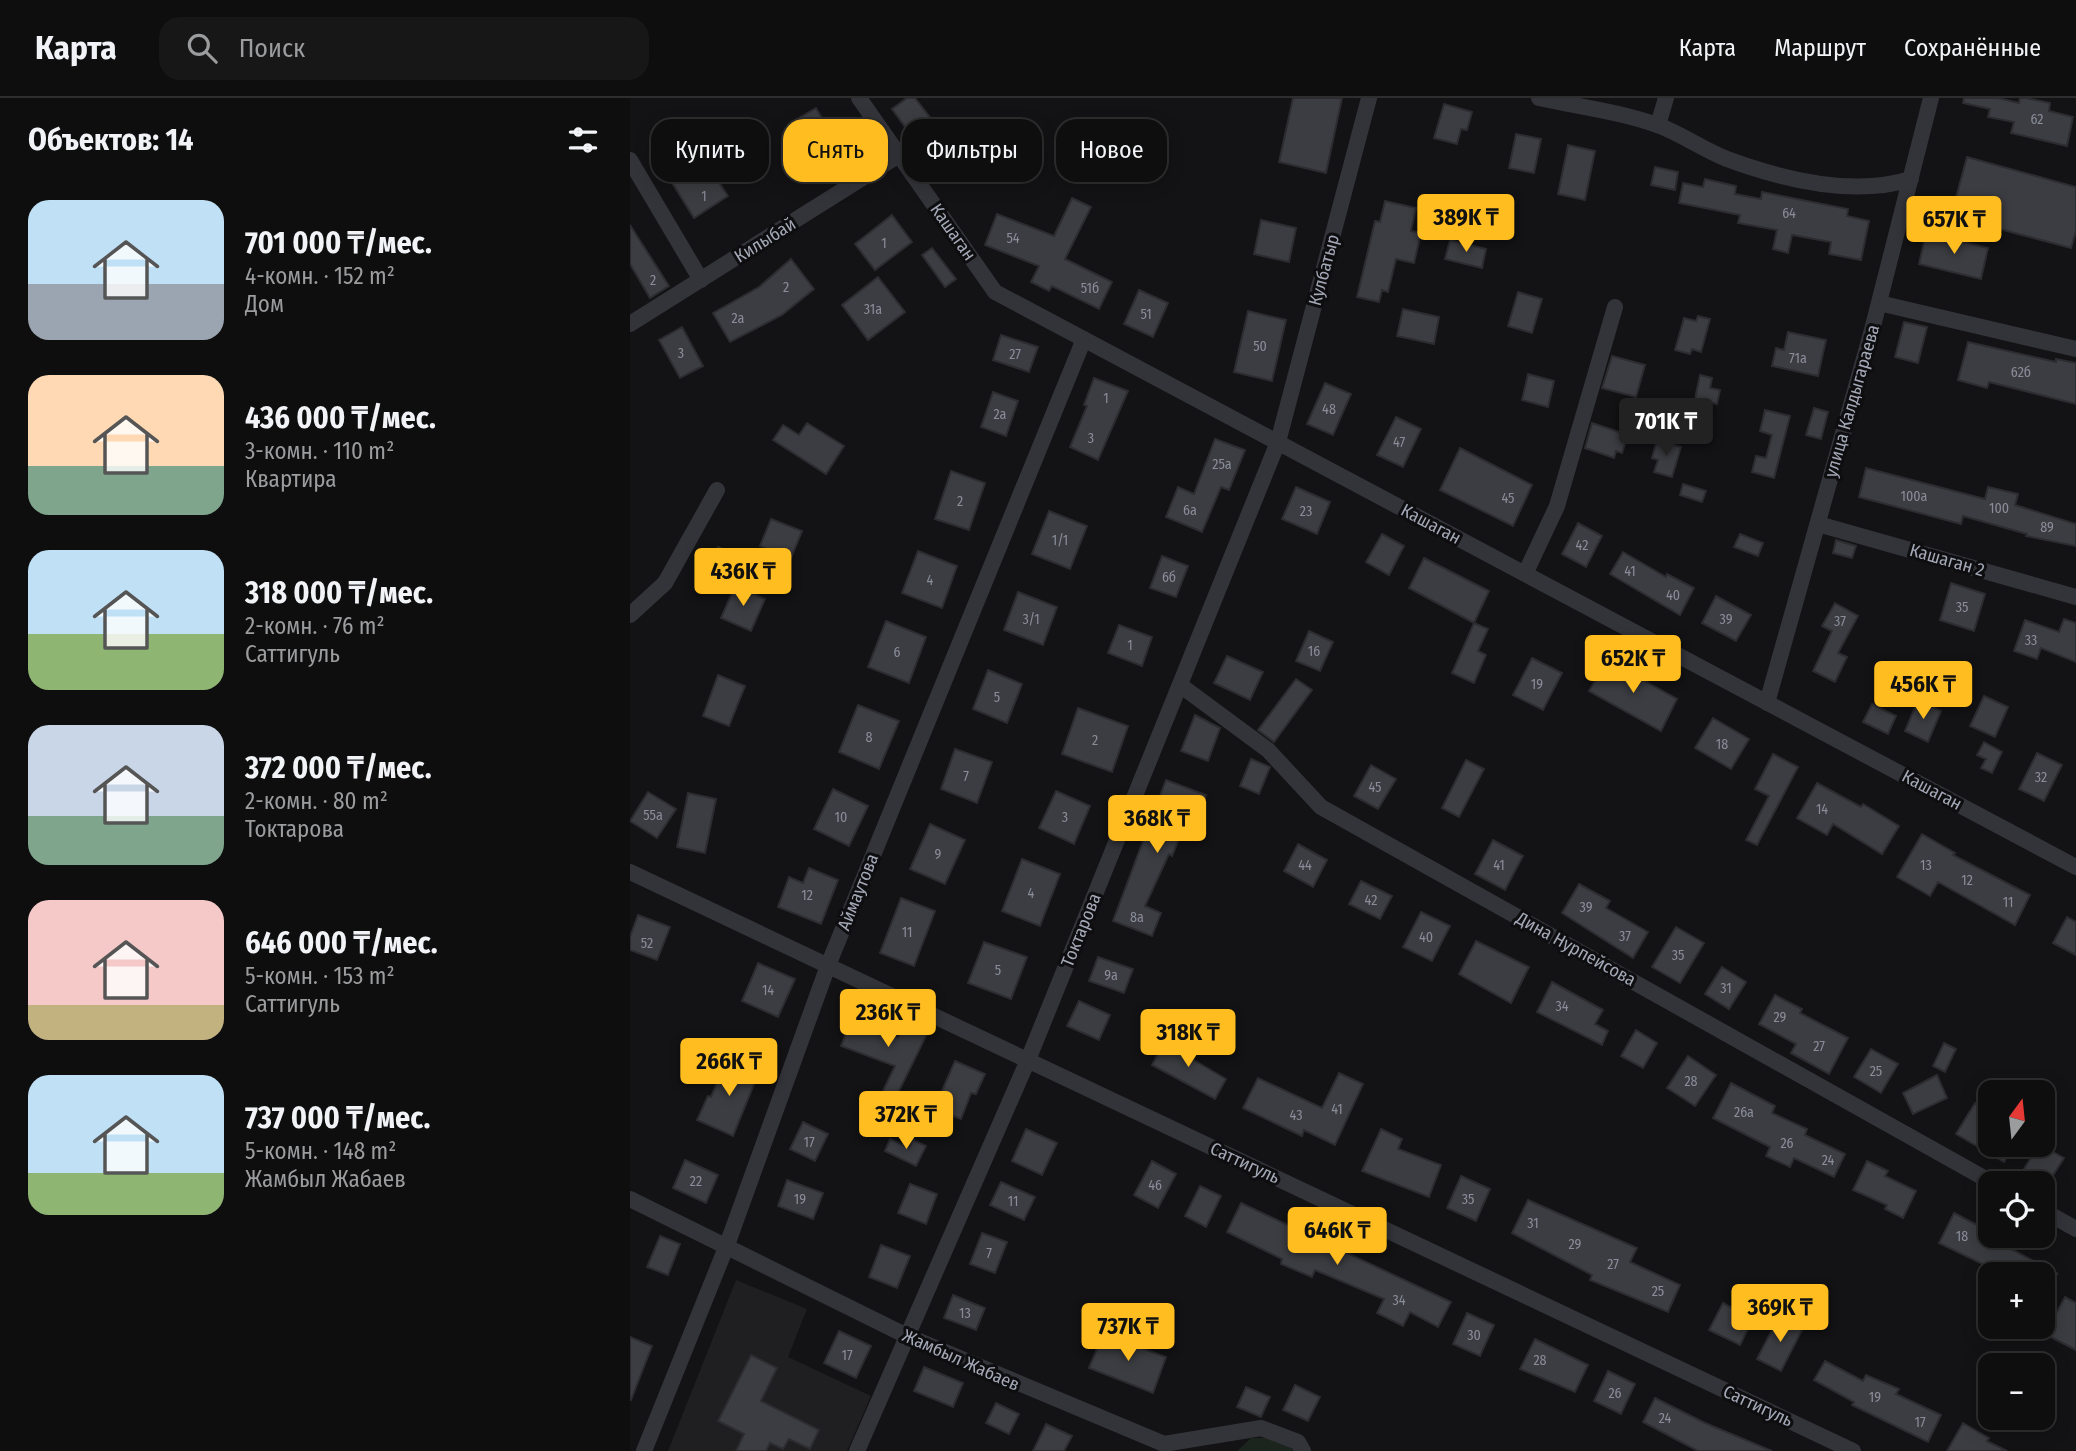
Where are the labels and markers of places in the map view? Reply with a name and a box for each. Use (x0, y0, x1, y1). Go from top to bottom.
pin: 389K ₸ (1409, 194, 1523, 254)
pin: 657K ₸ (1897, 197, 2011, 256)
pin: 701K ₸ (1609, 398, 1723, 458)
pin: 436K ₸ (686, 548, 800, 608)
pin: 652K ₸ (1576, 636, 1690, 695)
pin: 456K ₸ (1866, 662, 1980, 721)
pin: 368K ₸ (1100, 796, 1214, 855)
pin: 236K ₸ (831, 990, 945, 1049)
pin: 318K ₸ (1131, 1010, 1245, 1069)
pin: 266K ₸ (672, 1038, 786, 1098)
pin: 372K ₸ (849, 1091, 963, 1151)
pin: 646K ₸ (1280, 1208, 1394, 1267)
pin: 369K ₸ (1723, 1284, 1837, 1344)
pin: 737K ₸ (1071, 1304, 1185, 1363)

